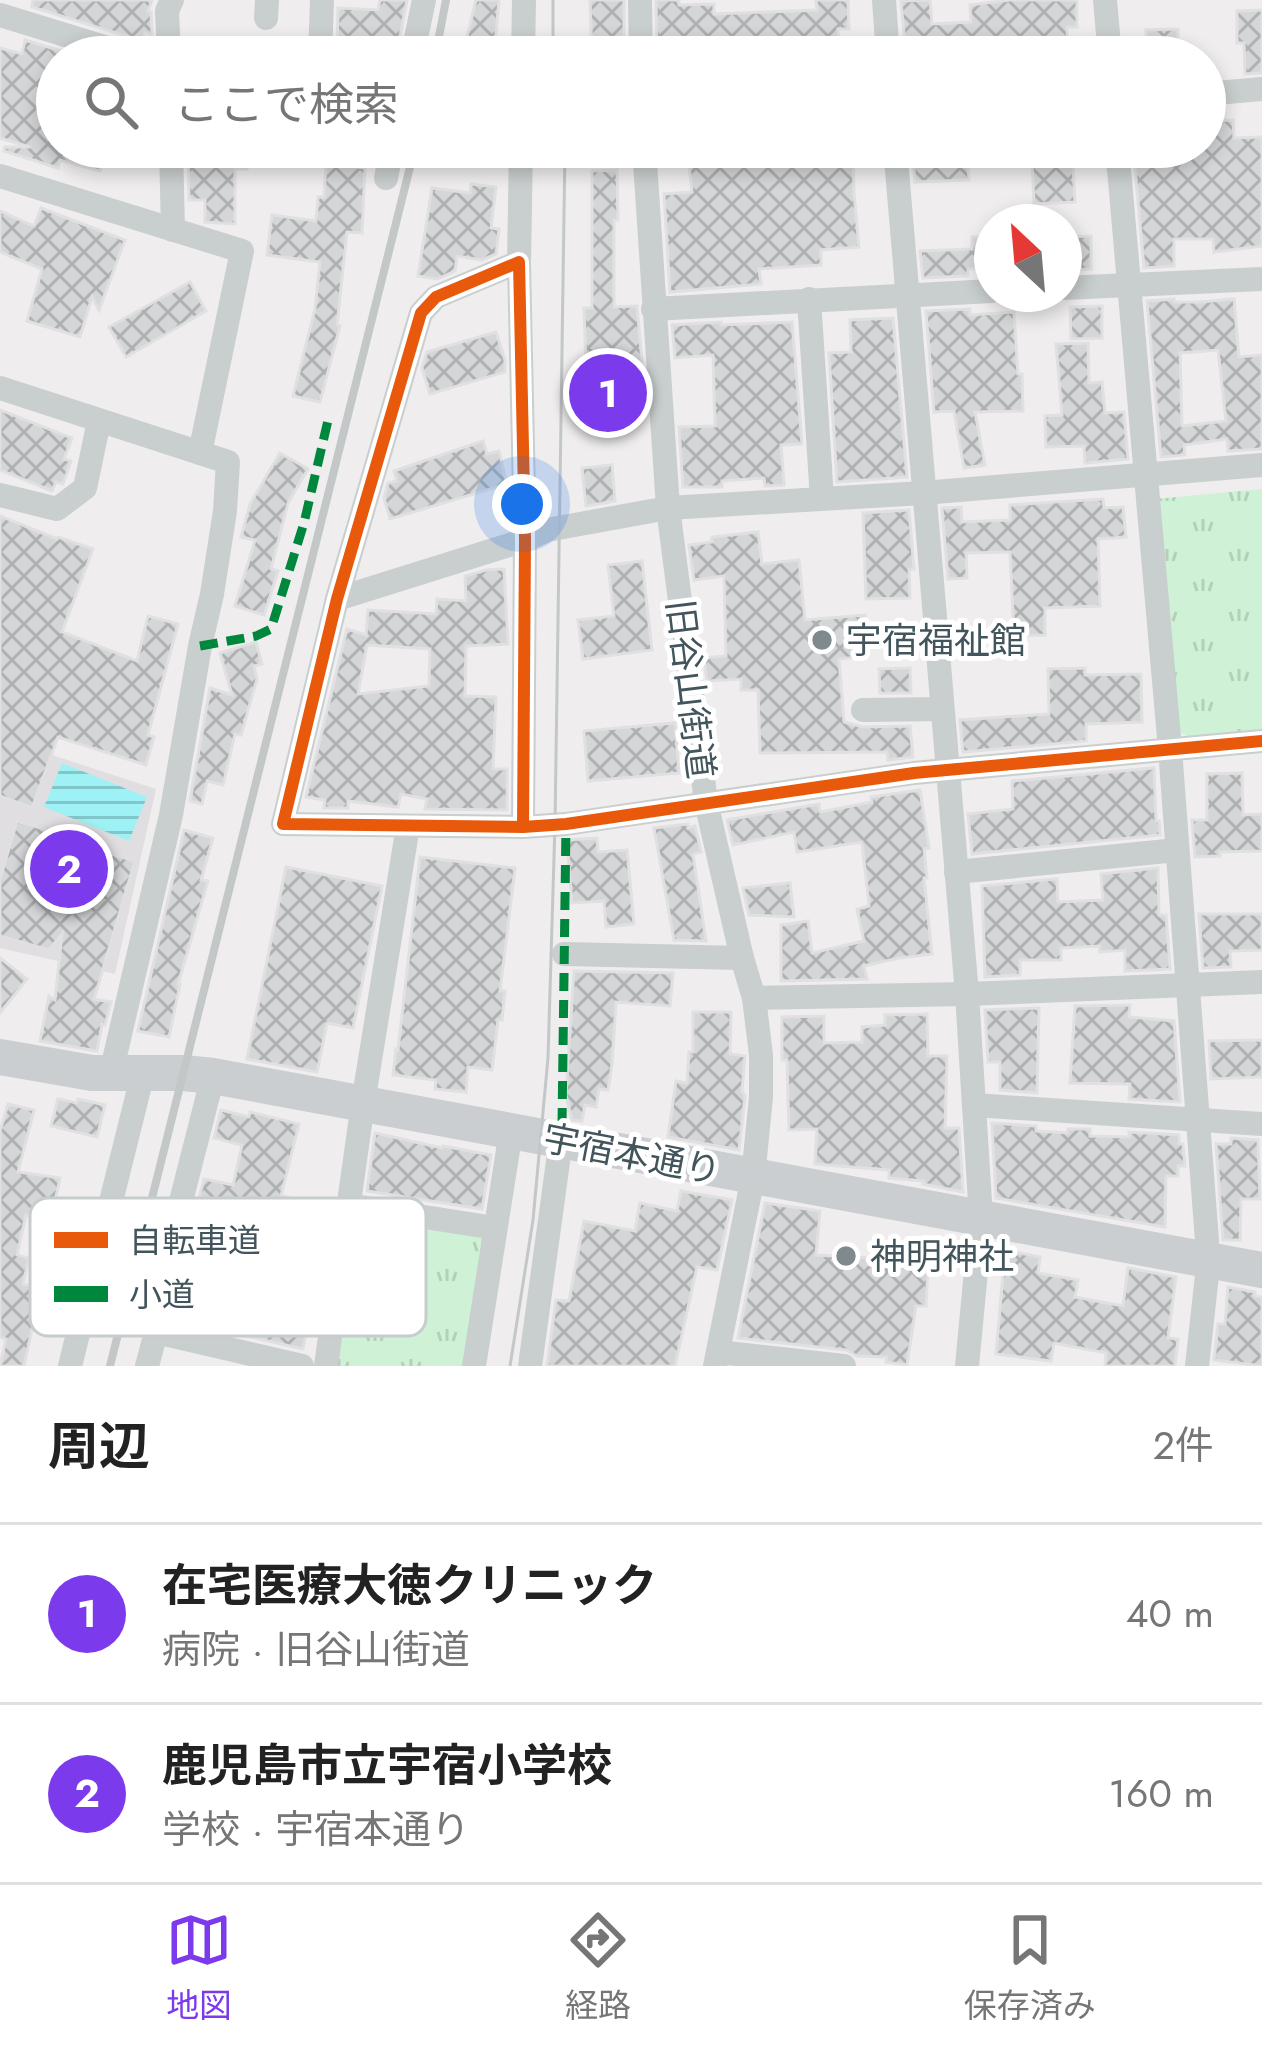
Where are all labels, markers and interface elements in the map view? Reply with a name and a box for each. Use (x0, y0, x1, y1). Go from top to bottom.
search box (36, 36, 1226, 168)
icon: search (78, 69, 144, 135)
text: ここで検索 (174, 72, 399, 137)
north arrow (974, 204, 1082, 312)
pin: 1 (569, 348, 647, 438)
your location (492, 474, 552, 534)
street label: 旧谷山街道 (654, 596, 728, 782)
place label: 宇宿福祉館 (846, 614, 1026, 666)
marker: 宇宿福祉館 (809, 627, 835, 653)
pin: 2 (30, 824, 108, 914)
street label: 宇宿本通り (539, 1111, 725, 1197)
legend (30, 1198, 426, 1336)
text: 自転車道 (129, 1217, 261, 1264)
place label: 神明神社 (870, 1230, 1014, 1282)
marker: 神明神社 (833, 1243, 859, 1269)
text: 小道 (129, 1271, 195, 1318)
text: 周辺 (48, 1409, 150, 1483)
text: 2件 (1153, 1417, 1214, 1474)
text: 在宅医療大徳クリニック (162, 1553, 657, 1618)
text: 1 (77, 1585, 97, 1642)
text: 40 m (1126, 1585, 1214, 1642)
text: 病院 · 旧谷山街道 (162, 1621, 470, 1678)
text: 鹿児島市立宇宿小学校 (162, 1733, 612, 1798)
text: 2 (74, 1765, 100, 1822)
text: 160 m (1108, 1765, 1214, 1822)
text: 学校 · 宇宿本通り (162, 1801, 470, 1858)
tab: 地図 (166, 1907, 232, 2029)
tab: 経路 (565, 1907, 631, 2029)
tab: 保存済み (964, 1907, 1096, 2029)

